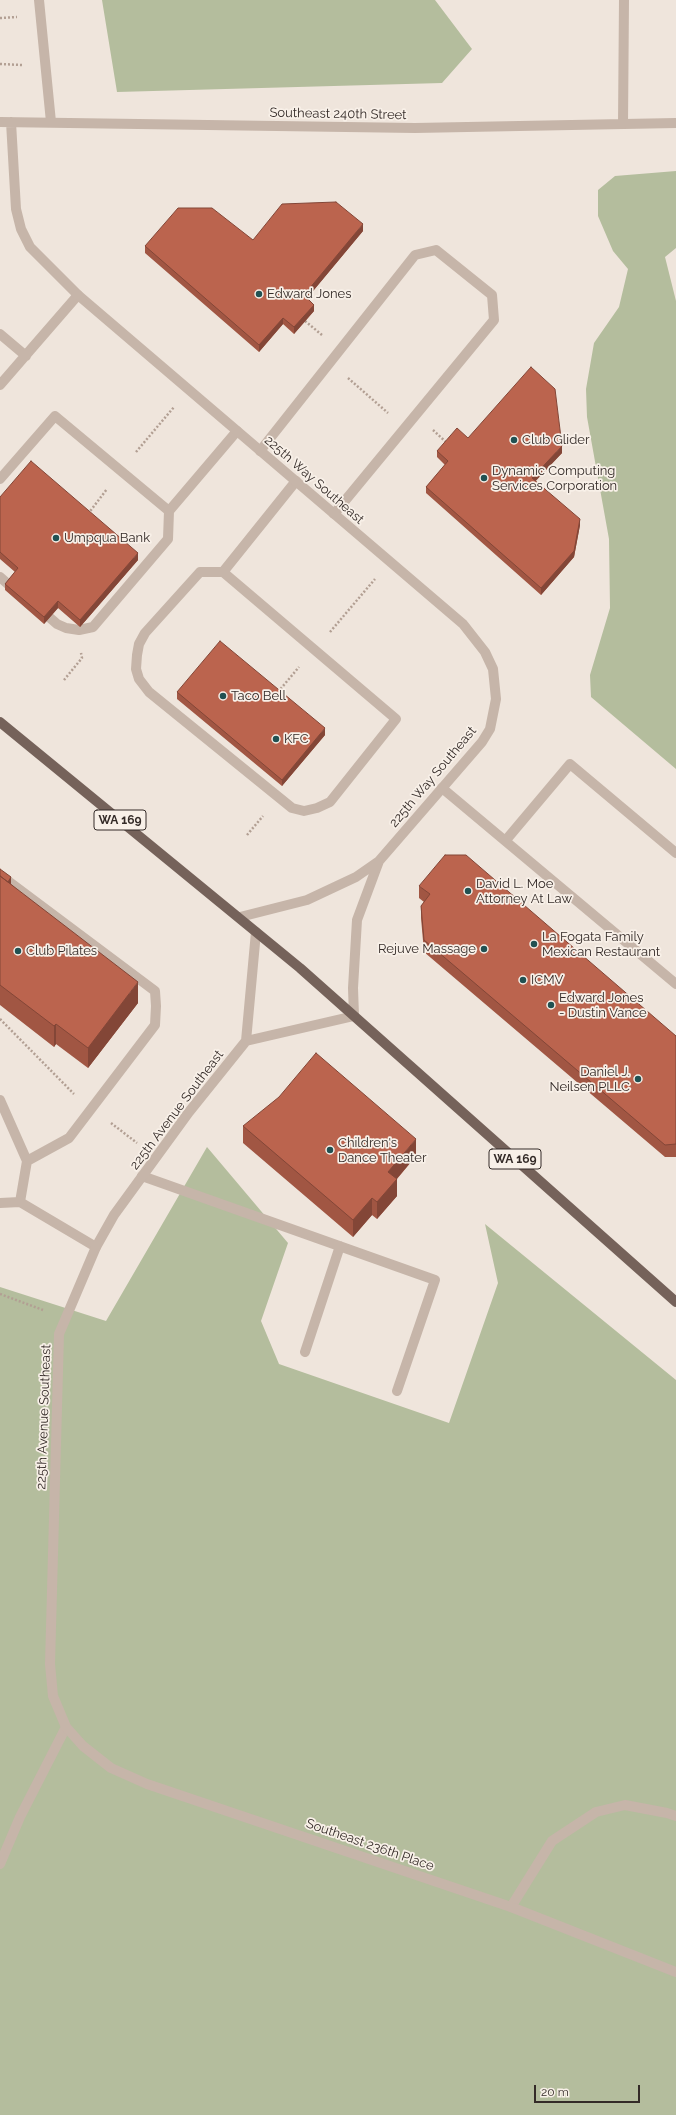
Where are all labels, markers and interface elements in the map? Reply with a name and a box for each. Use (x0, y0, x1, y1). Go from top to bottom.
street label: Southeast 240th Street (269, 105, 407, 123)
place label: Edward Jones (267, 286, 351, 302)
marker: Edward Jones (254, 289, 264, 299)
place label: Club Glider (522, 432, 589, 448)
street label: 225th Way Southeast (261, 433, 367, 527)
marker: Club Glider (509, 435, 519, 445)
place label: Dynamic Computing Services Corporation (492, 463, 617, 494)
marker: Dynamic Computing Services Corporation (479, 473, 489, 483)
place label: Umpqua Bank (64, 530, 150, 546)
marker: Umpqua Bank (51, 533, 61, 543)
place label: Taco Bell (231, 688, 286, 704)
marker: Taco Bell (218, 691, 228, 701)
street label: 225th Way Southeast (386, 723, 480, 831)
place label: KFC (284, 731, 309, 747)
marker: KFC (271, 734, 281, 744)
road number: WA 169 (94, 810, 146, 830)
place label: David L. Moe Attorney At Law (476, 876, 572, 907)
marker: David L. Moe Attorney At Law (463, 886, 473, 896)
place label: La Fogata Family Mexican Restaurant (542, 929, 660, 960)
marker: La Fogata Family Mexican Restaurant (529, 939, 539, 949)
place label: Rejuve Massage (378, 941, 476, 957)
place label: Club Pilates (26, 943, 97, 959)
marker: Rejuve Massage (479, 944, 489, 954)
marker: Club Pilates (13, 946, 23, 956)
place label: ICMV (531, 972, 563, 988)
marker: ICMV (518, 975, 528, 985)
place label: Edward Jones - Dustin Vance (559, 990, 647, 1021)
marker: Edward Jones - Dustin Vance (546, 1000, 556, 1010)
street label: 225th Avenue Southeast (127, 1047, 227, 1173)
place label: Daniel J. Neilsen PLLC (549, 1064, 630, 1095)
marker: Daniel J. Neilsen PLLC (633, 1074, 643, 1084)
place label: Children's Dance Theater (338, 1135, 427, 1166)
marker: Children's Dance Theater (325, 1145, 335, 1155)
road number: WA 169 (489, 1149, 541, 1169)
street label: 225th Avenue Southeast (34, 1344, 54, 1490)
street label: Southeast 236th Place (304, 1816, 436, 1874)
scale bar (536, 2077, 642, 2103)
text: 20 m (541, 2085, 569, 2099)

